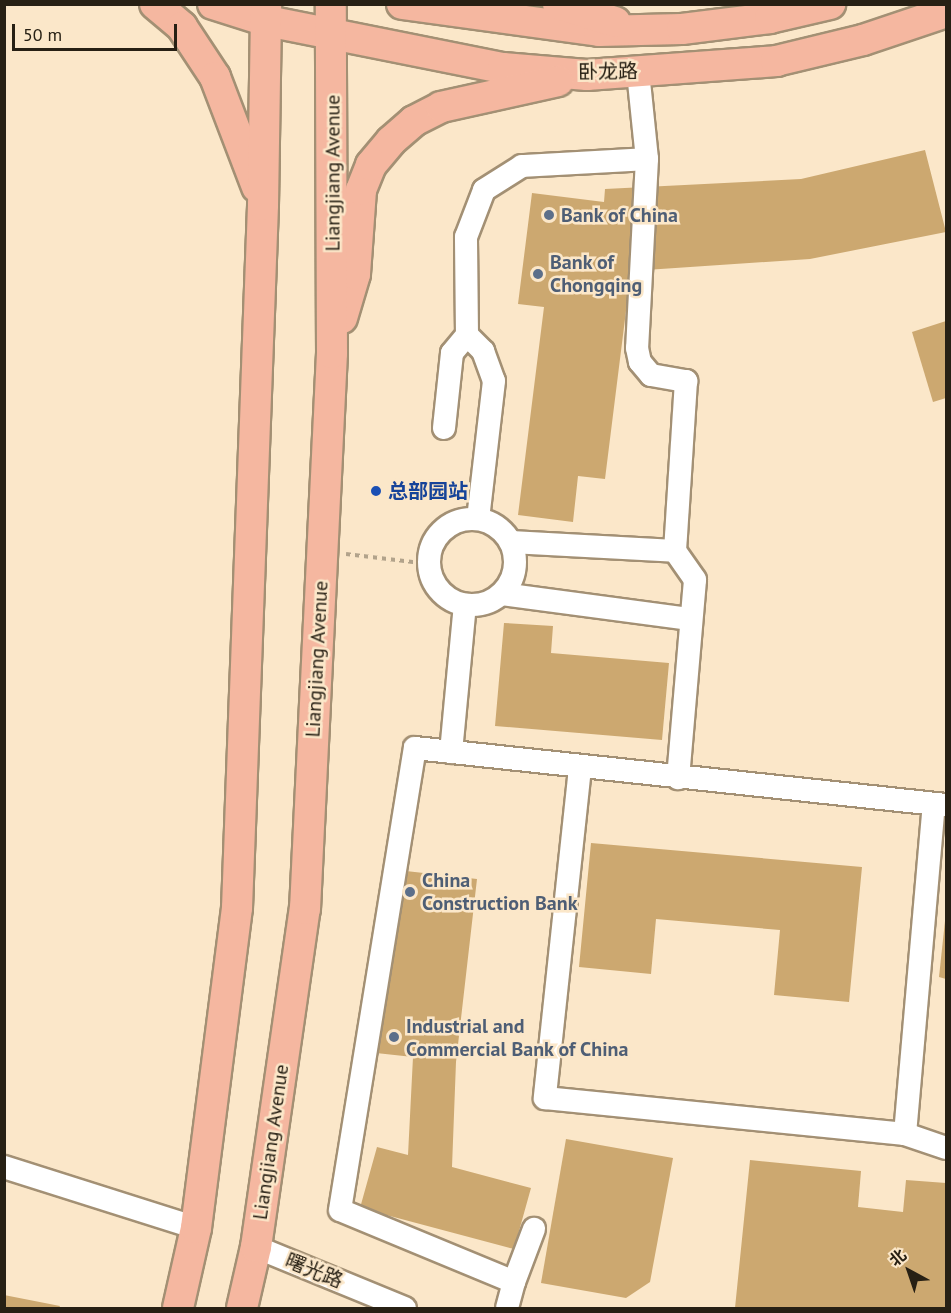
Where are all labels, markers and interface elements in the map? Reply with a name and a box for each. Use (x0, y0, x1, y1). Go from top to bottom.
scale bar (15, 12, 180, 50)
text: 50 m (23, 23, 62, 46)
street label: 卧龙路 (578, 59, 638, 85)
street label: Liangjiang Avenue (321, 94, 345, 252)
place label: Bank of China (561, 203, 679, 227)
marker: Bank of China (542, 208, 556, 222)
place label: Bank of Chongqing (550, 250, 642, 297)
marker: Bank of Chongqing (531, 267, 545, 281)
place label: 总部园站 (388, 479, 468, 503)
marker: 总部园站 (369, 484, 383, 498)
street label: Liangjiang Avenue (301, 580, 333, 738)
place label: China Construction Bank (422, 868, 577, 915)
marker: China Construction Bank (403, 885, 417, 899)
place label: Industrial and Commercial Bank of China (406, 1014, 629, 1061)
marker: Industrial and Commercial Bank of China (387, 1030, 401, 1044)
street label: Liangjiang Avenue (248, 1062, 294, 1222)
north arrow (879, 1241, 939, 1301)
text: 北 (885, 1244, 910, 1270)
street label: 曙光路 (282, 1249, 346, 1293)

